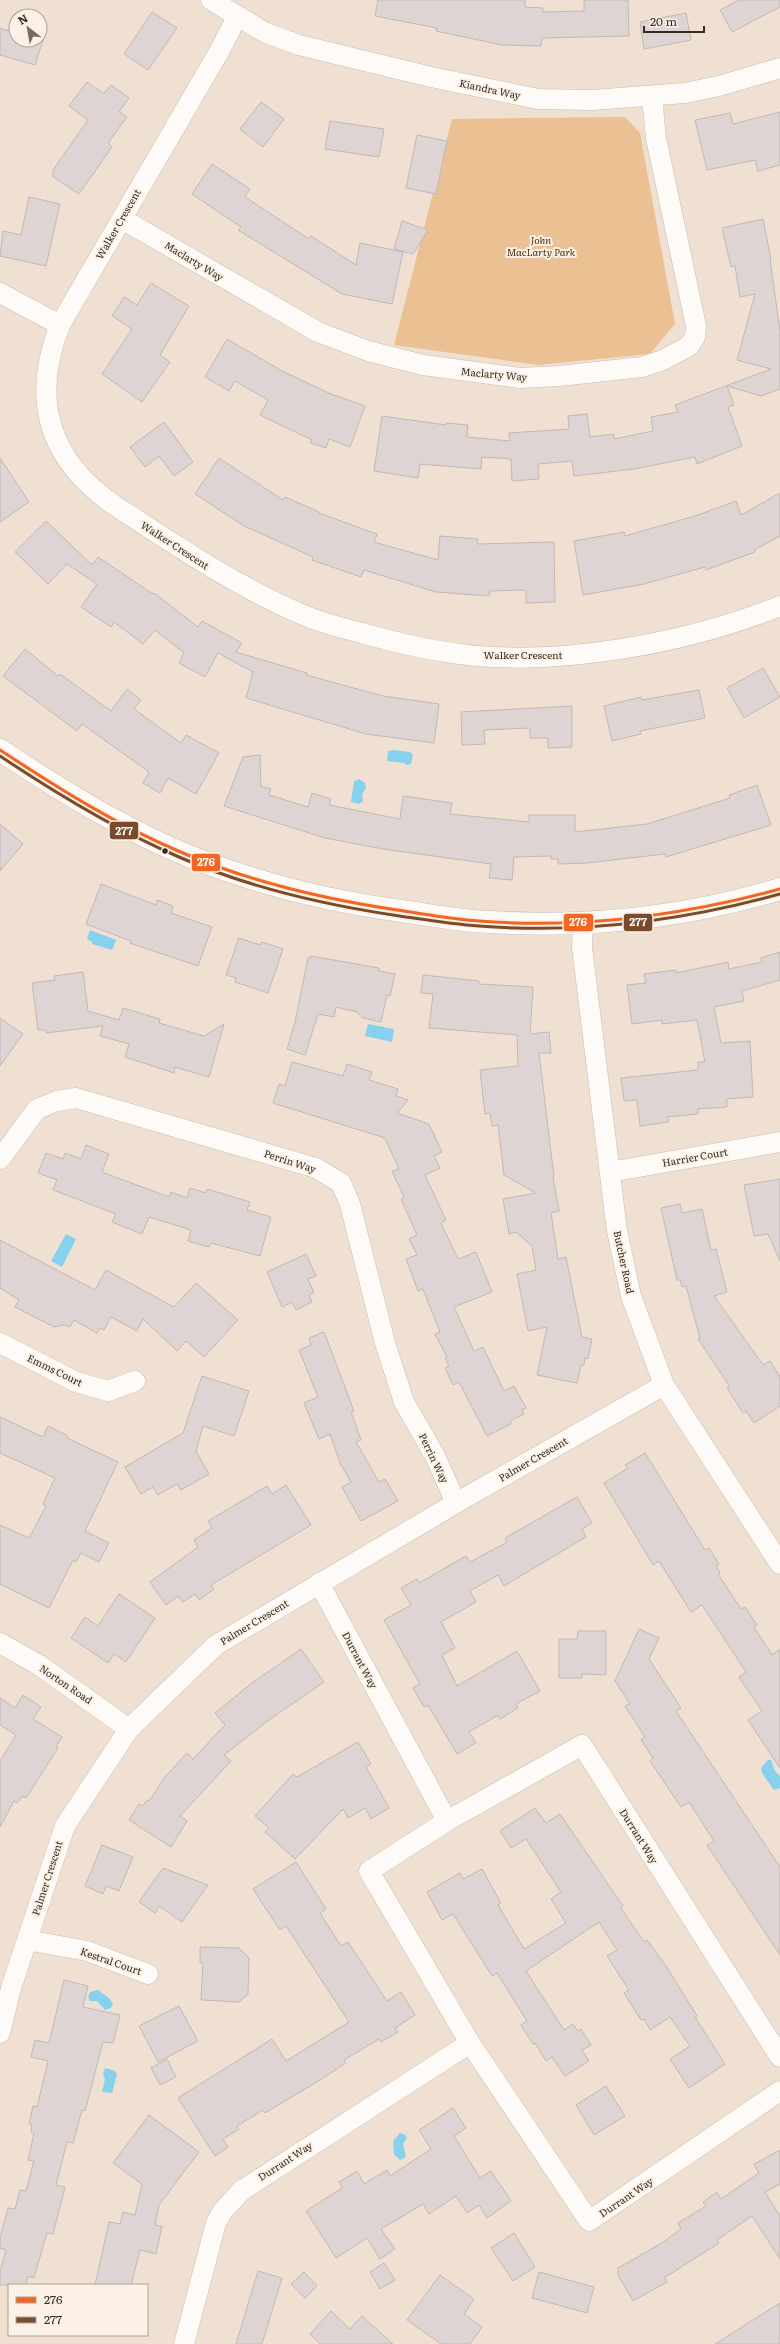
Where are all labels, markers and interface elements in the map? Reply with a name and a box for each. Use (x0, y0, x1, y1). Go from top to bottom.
north arrow (8, 8, 48, 48)
scale bar (644, 8, 704, 34)
text: N (14, 9, 30, 28)
text: 20 m (650, 12, 677, 30)
street label: Kiandra Way (458, 75, 522, 102)
street label: Walker Crescent (91, 186, 144, 262)
park label: John MacLarty Park (507, 232, 576, 259)
street label: Maclarty Way (162, 237, 227, 284)
street label: Maclarty Way (460, 363, 528, 384)
street label: Walker Crescent (138, 517, 212, 572)
street label: Walker Crescent (484, 647, 562, 662)
line badge: 277 (109, 821, 139, 840)
text: 277 (115, 822, 133, 838)
unlabelled marker (160, 846, 170, 856)
line badge: 276 (191, 853, 221, 872)
text: 276 (197, 853, 216, 869)
line badge: 276 (563, 913, 594, 932)
text: 276 (569, 913, 588, 929)
line badge: 277 (623, 913, 653, 932)
text: 277 (629, 913, 647, 929)
street label: Harrier Court (661, 1143, 729, 1170)
street label: Perrin Way (262, 1145, 318, 1176)
street label: Butcher Road (610, 1229, 638, 1295)
street label: Emms Court (25, 1350, 85, 1389)
street label: Perrin Way (416, 1430, 453, 1486)
street label: Palmer Crescent (495, 1433, 570, 1484)
street label: Palmer Crescent (217, 1595, 291, 1648)
street label: Durrant Way (339, 1629, 382, 1691)
street label: Norton Road (37, 1660, 96, 1707)
street label: Durrant Way (617, 1805, 662, 1866)
street label: Palmer Crescent (27, 1839, 66, 1917)
street label: Kestral Court (78, 1943, 144, 1978)
street label: Durrant Way (254, 2137, 315, 2184)
street label: Durrant Way (596, 2173, 656, 2220)
legend (8, 2284, 148, 2336)
text: 276 (44, 2290, 63, 2308)
text: 277 (44, 2310, 62, 2328)

